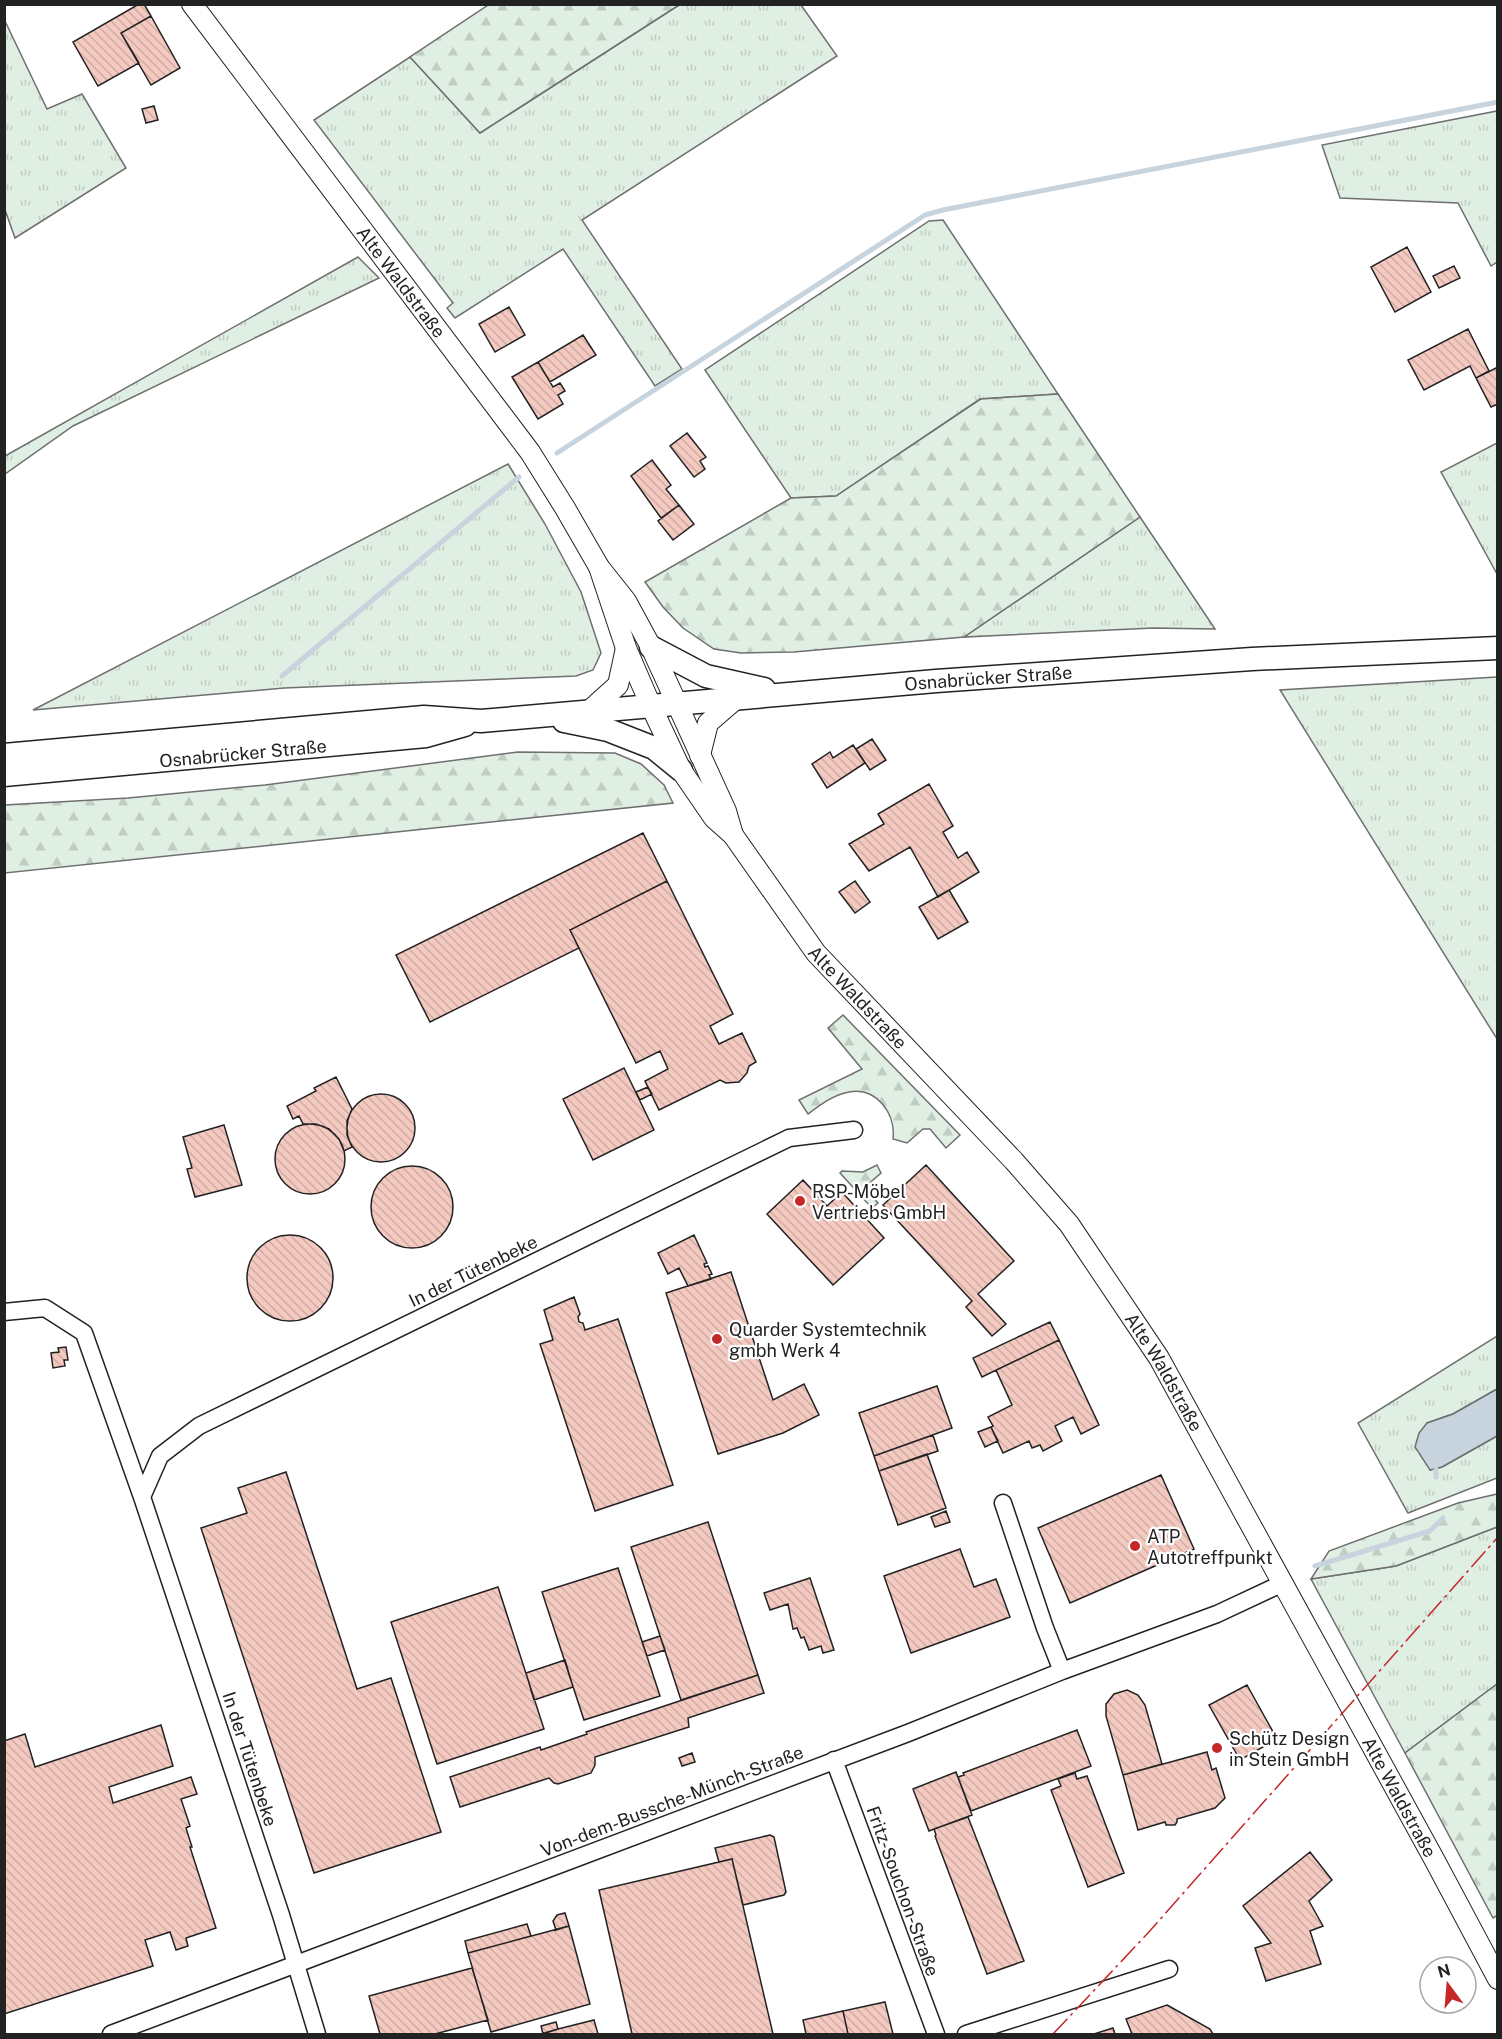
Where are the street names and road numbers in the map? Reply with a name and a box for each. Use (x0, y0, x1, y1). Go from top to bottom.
street label: Alte Waldstraße (353, 222, 450, 342)
street label: Osnabrücker Straße (904, 661, 1073, 694)
street label: Osnabrücker Straße (158, 735, 328, 771)
street label: Alte Waldstraße (804, 941, 912, 1053)
street label: In der Tütenbeke (405, 1231, 541, 1311)
street label: Alte Waldstraße (1121, 1309, 1207, 1435)
street label: In der Tütenbeke (218, 1689, 282, 1829)
street label: Alte Waldstraße (1358, 1733, 1441, 1861)
street label: Von-dem-Bussche-Münch-Straße (538, 1741, 806, 1861)
street label: Fritz-Souchon-Straße (862, 1803, 944, 1979)

